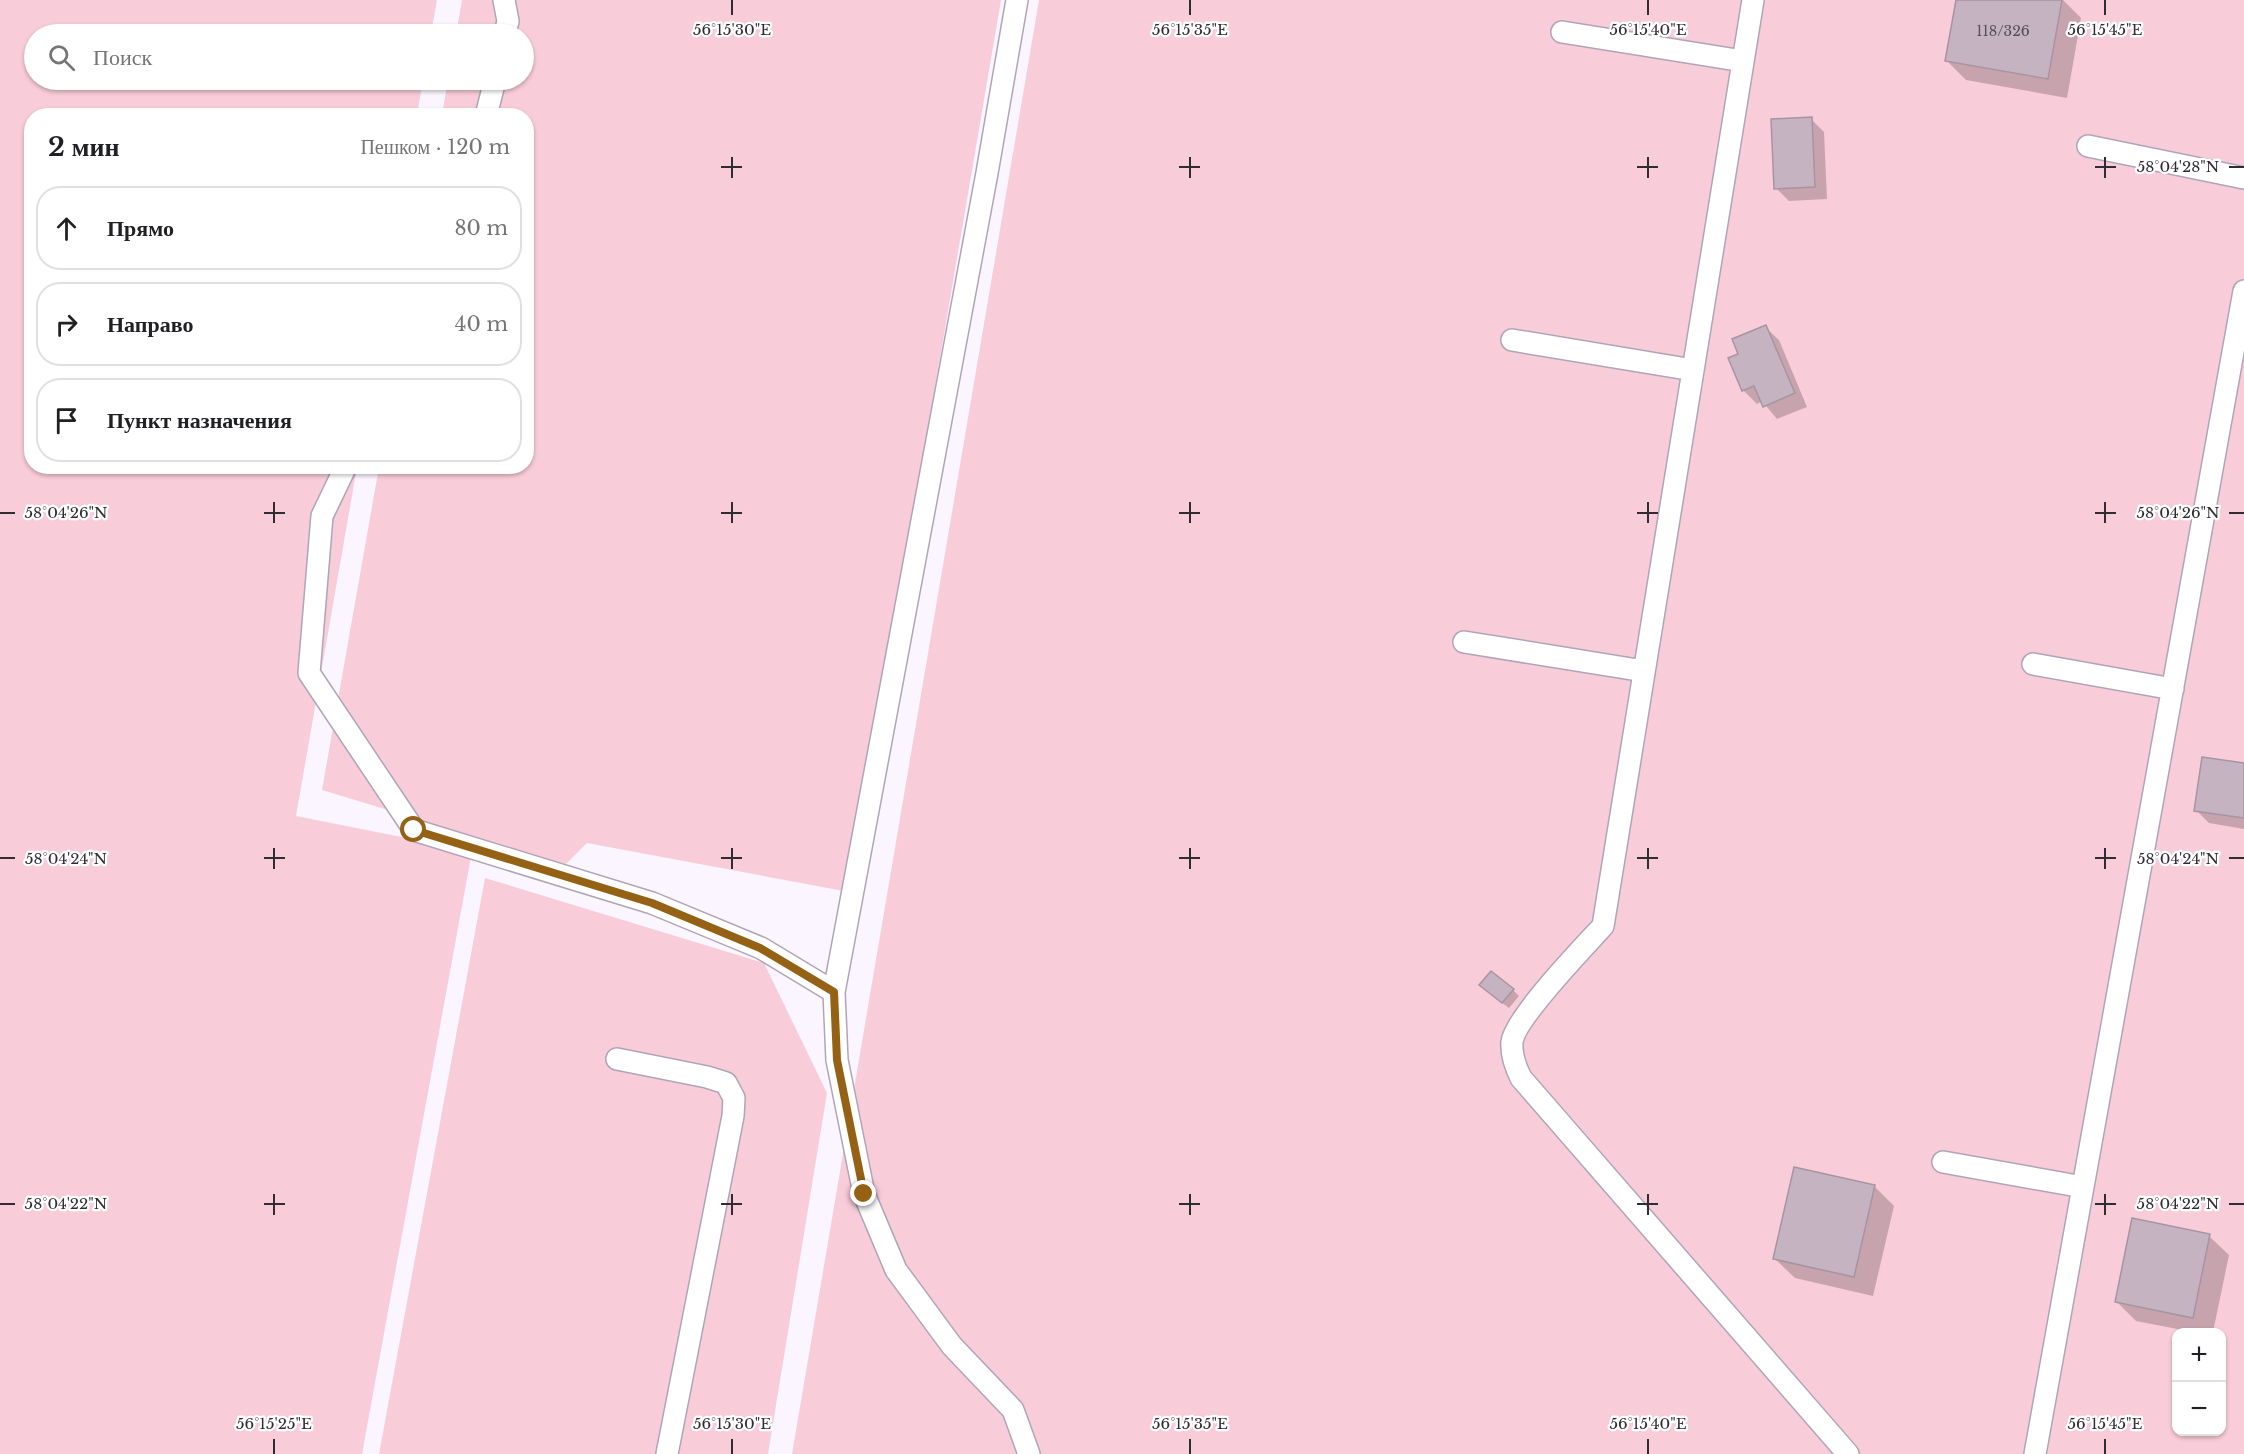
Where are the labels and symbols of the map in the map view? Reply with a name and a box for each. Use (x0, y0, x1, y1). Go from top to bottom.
text: 56°15'30"E (693, 20, 771, 39)
text: 56°15'35"E (1152, 20, 1228, 39)
text: 56°15'40"E (1609, 20, 1687, 39)
text: 56°15'45"E (2068, 20, 2143, 39)
house number: 118/326 (1976, 22, 2030, 40)
text: 58°04'28"N (2137, 157, 2219, 176)
text: 58°04'26"N (24, 503, 108, 522)
text: 58°04'26"N (2136, 503, 2220, 522)
route start (400, 816, 426, 842)
text: 58°04'24"N (25, 849, 107, 868)
text: 58°04'24"N (2137, 849, 2219, 868)
route end (850, 1180, 876, 1206)
text: 58°04'22"N (25, 1194, 107, 1213)
text: 58°04'22"N (2137, 1194, 2219, 1213)
text: 56°15'25"E (236, 1414, 312, 1433)
text: 56°15'30"E (693, 1414, 771, 1433)
text: 56°15'35"E (1152, 1414, 1228, 1433)
text: 56°15'40"E (1609, 1414, 1687, 1433)
text: 56°15'45"E (2068, 1414, 2143, 1433)

